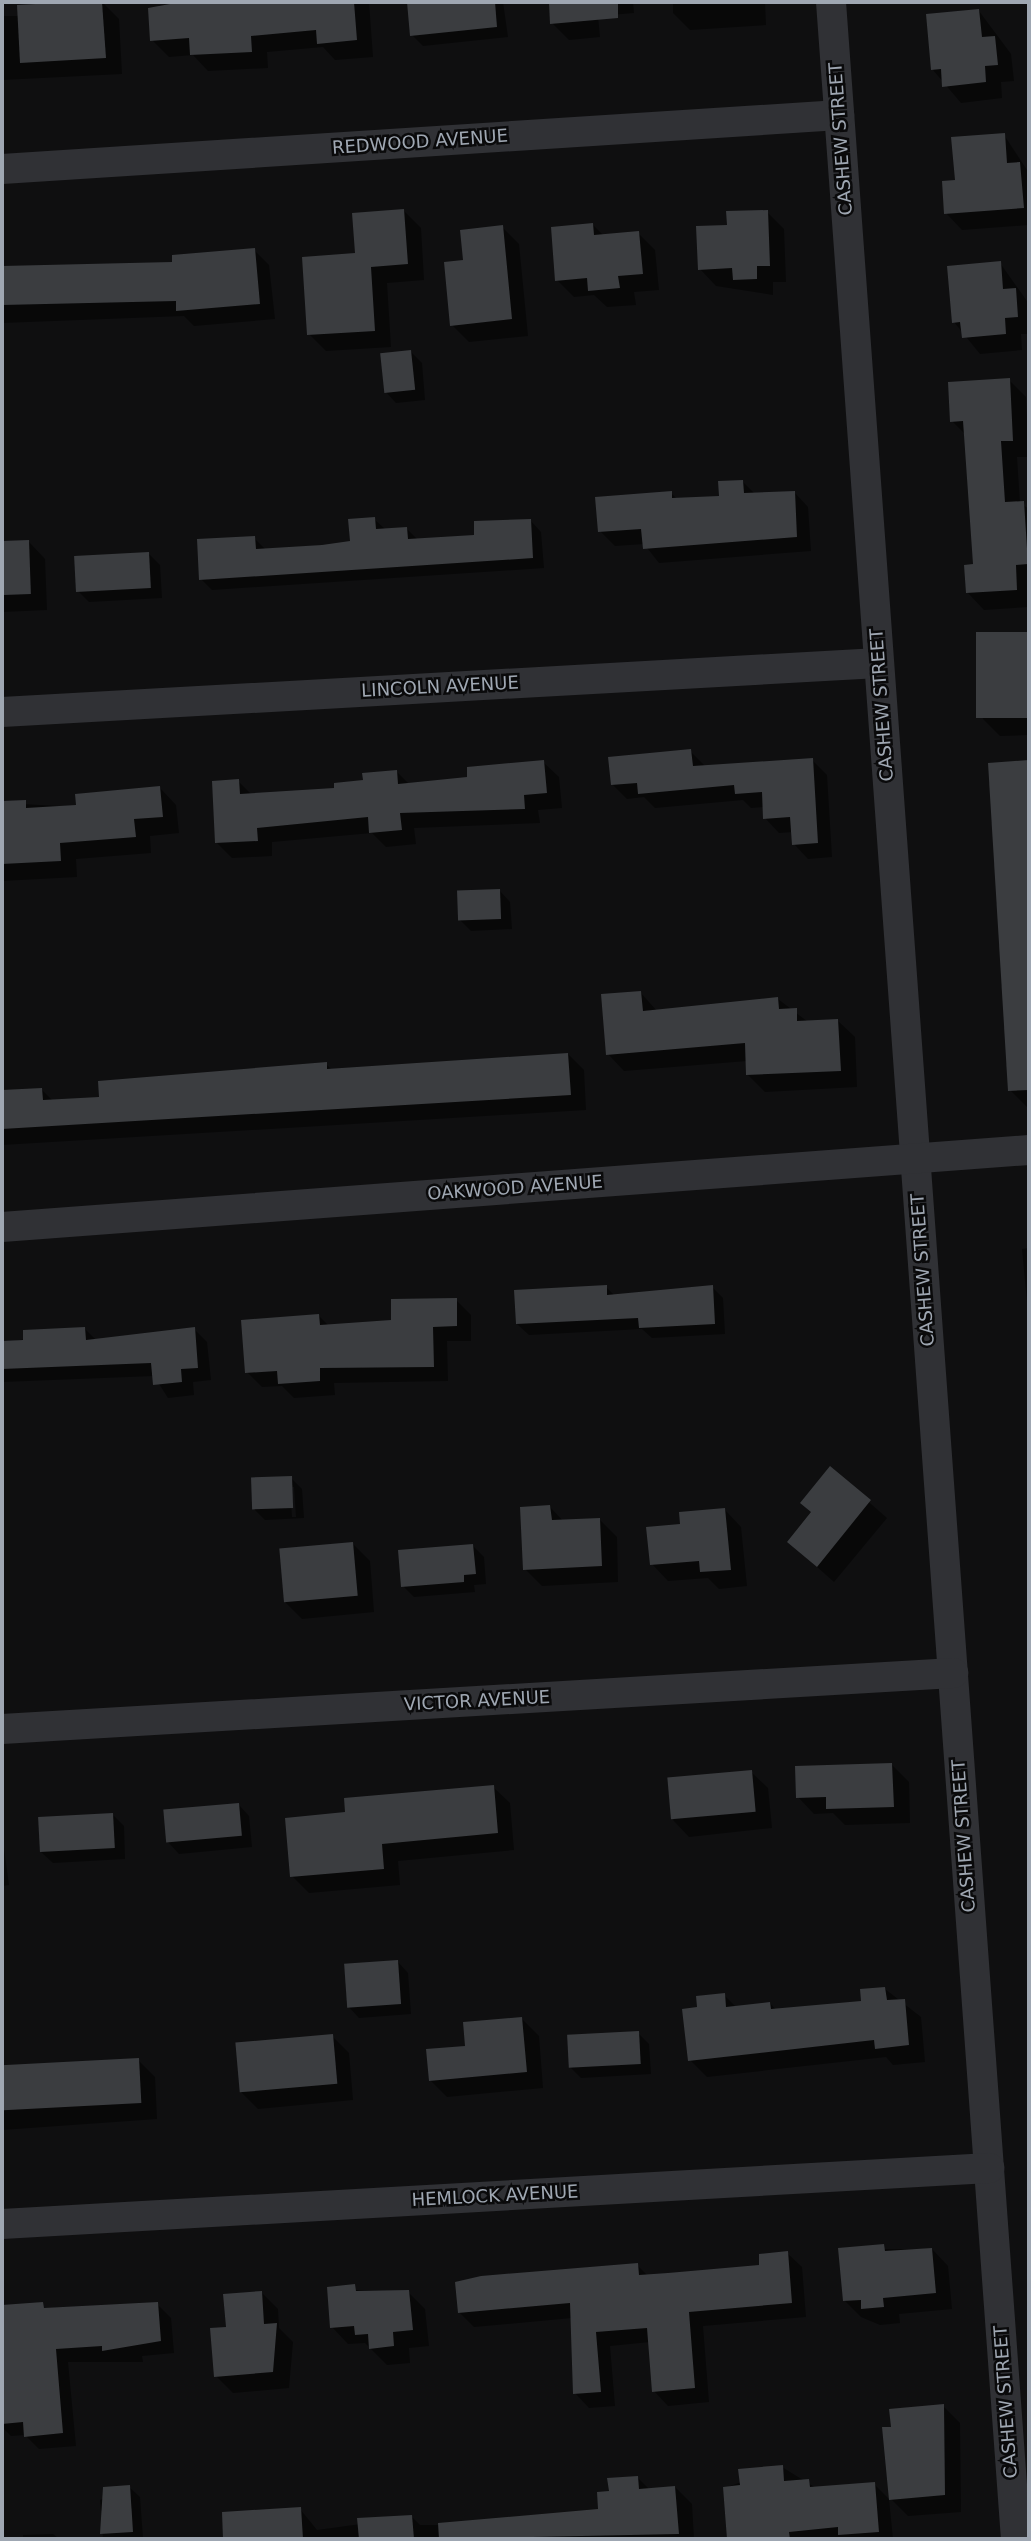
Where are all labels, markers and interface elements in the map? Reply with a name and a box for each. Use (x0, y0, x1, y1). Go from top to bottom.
street label: CASHEW STREET (825, 62, 857, 216)
street label: REDWOOD AVENUE (331, 125, 509, 159)
street label: CASHEW STREET (866, 628, 898, 782)
street label: LINCOLN AVENUE (361, 672, 519, 702)
street label: OAKWOOD AVENUE (427, 1171, 603, 1205)
street label: CASHEW STREET (907, 1193, 939, 1347)
street label: VICTOR AVENUE (403, 1686, 551, 1716)
street label: CASHEW STREET (948, 1759, 980, 1913)
street label: HEMLOCK AVENUE (411, 2181, 579, 2211)
street label: CASHEW STREET (990, 2325, 1022, 2479)

